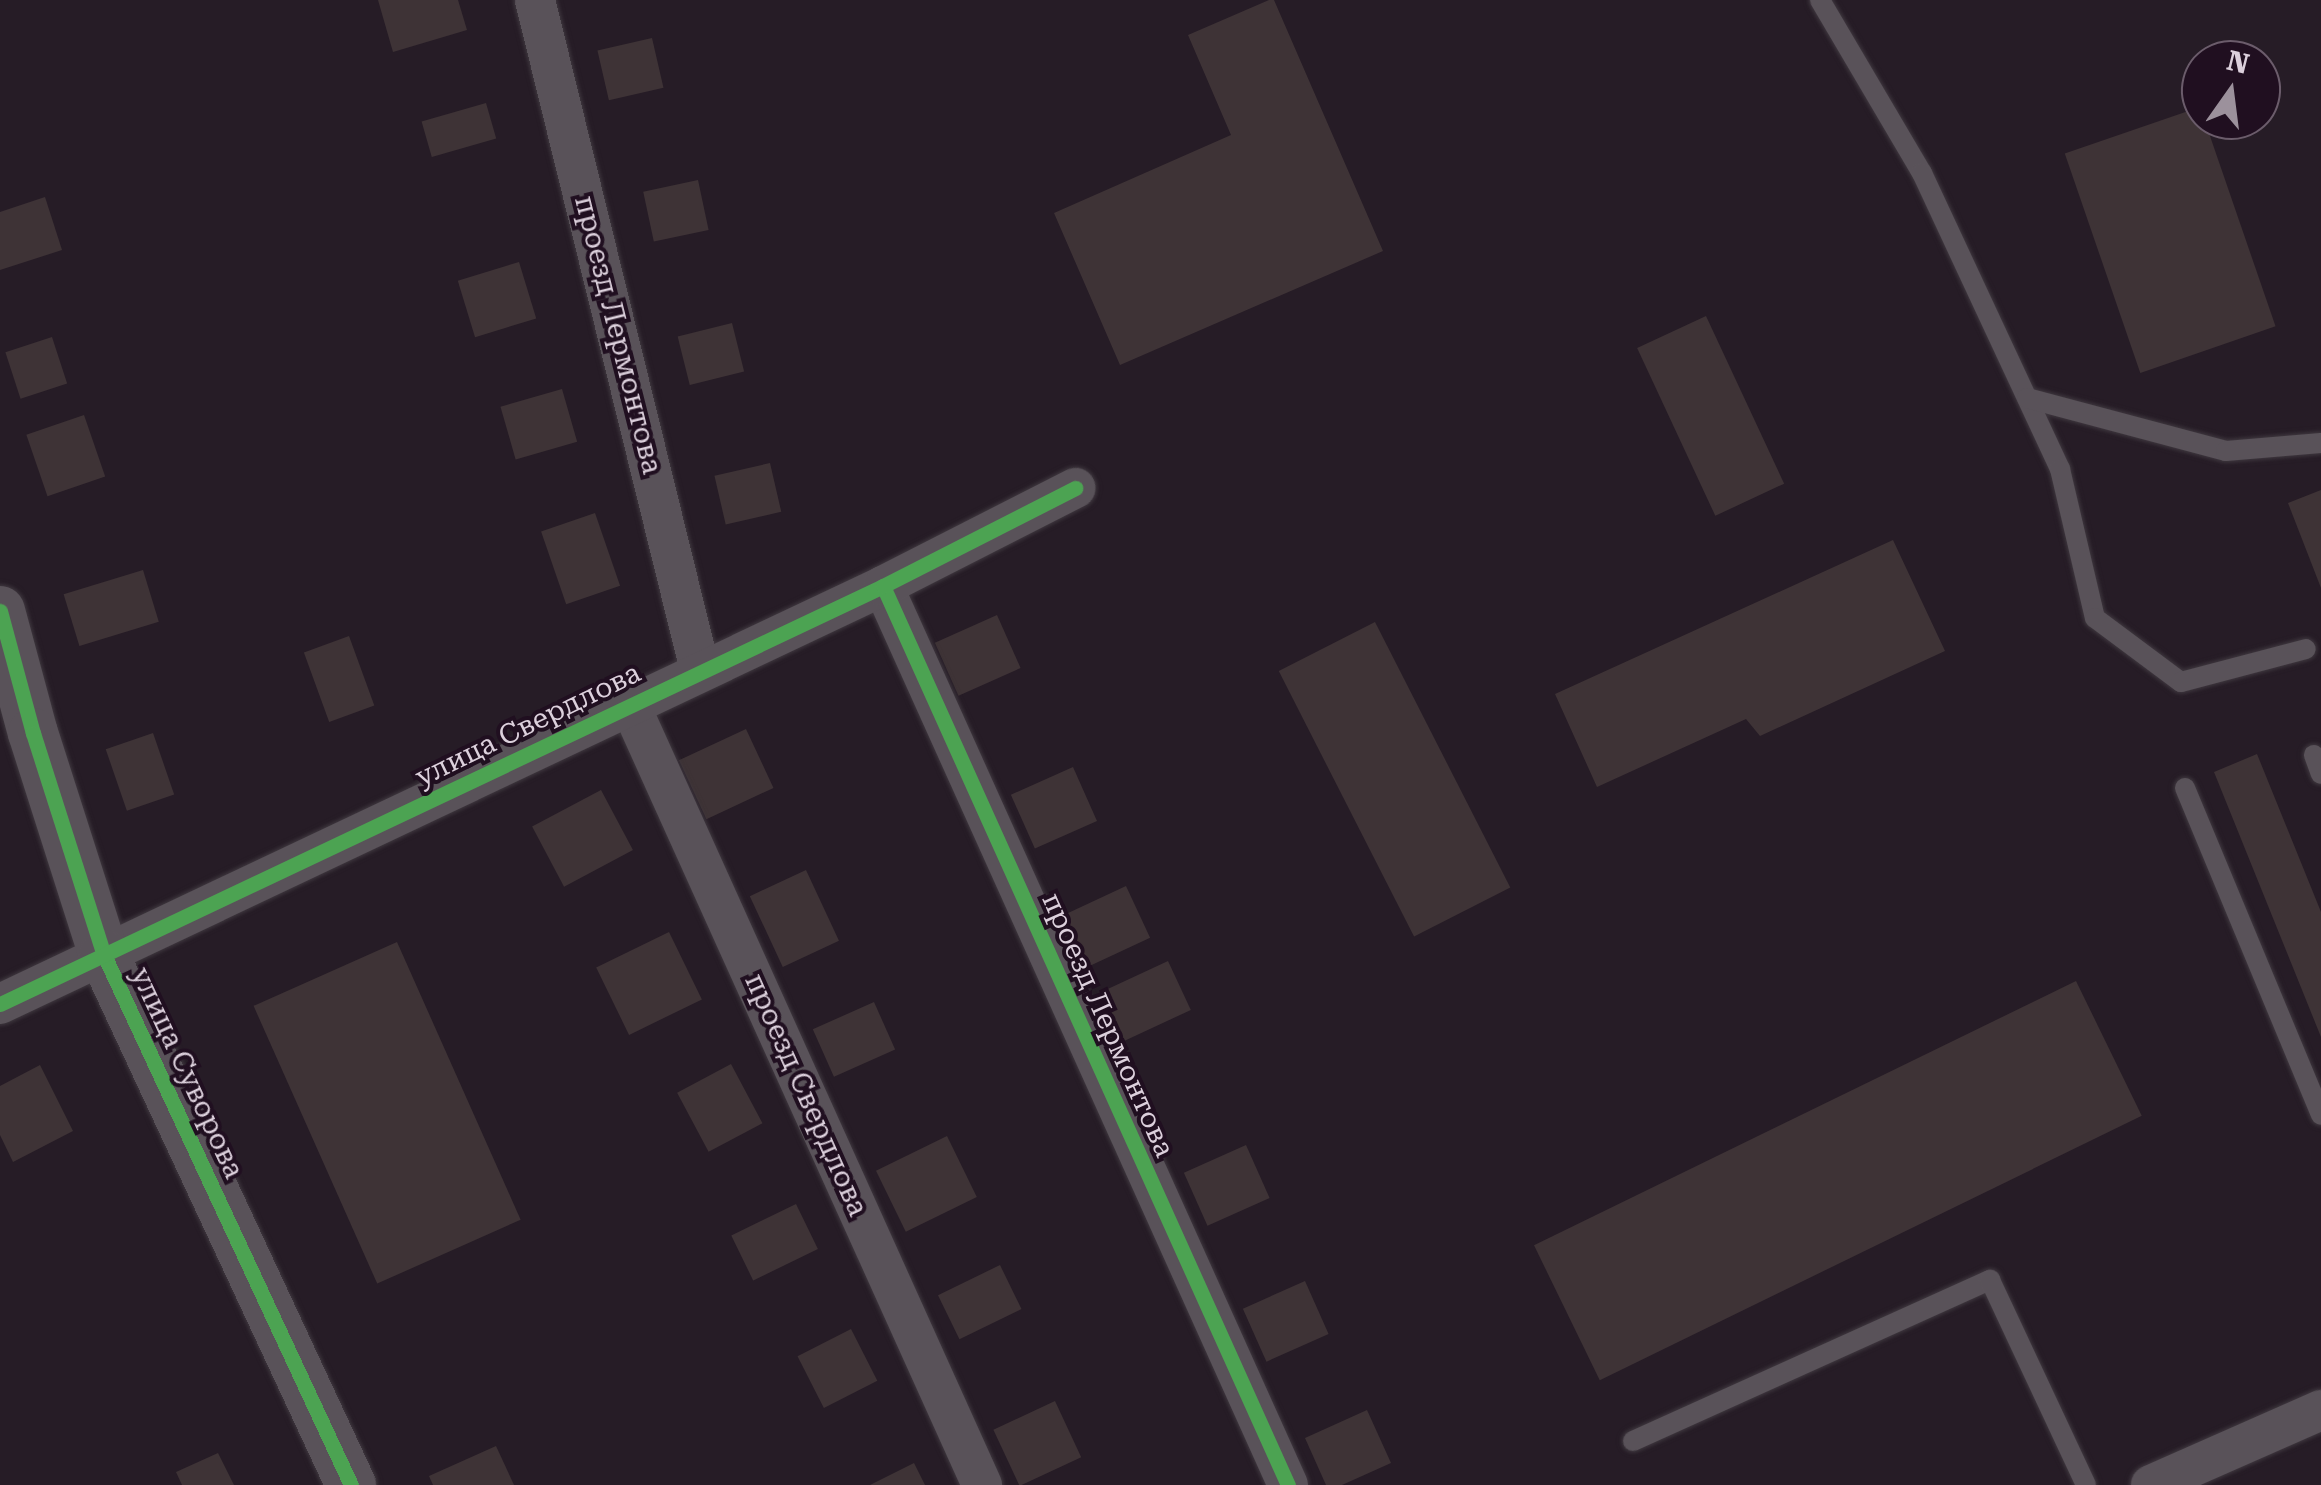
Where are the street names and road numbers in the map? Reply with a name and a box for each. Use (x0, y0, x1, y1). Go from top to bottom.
street label: проезд Лермонтова (567, 192, 669, 478)
street label: улица Свердлова (410, 656, 646, 794)
street label: проезд Лермонтова (1035, 888, 1181, 1162)
street label: улица Суворова (123, 962, 251, 1184)
street label: проезд Свердлова (737, 969, 875, 1221)

